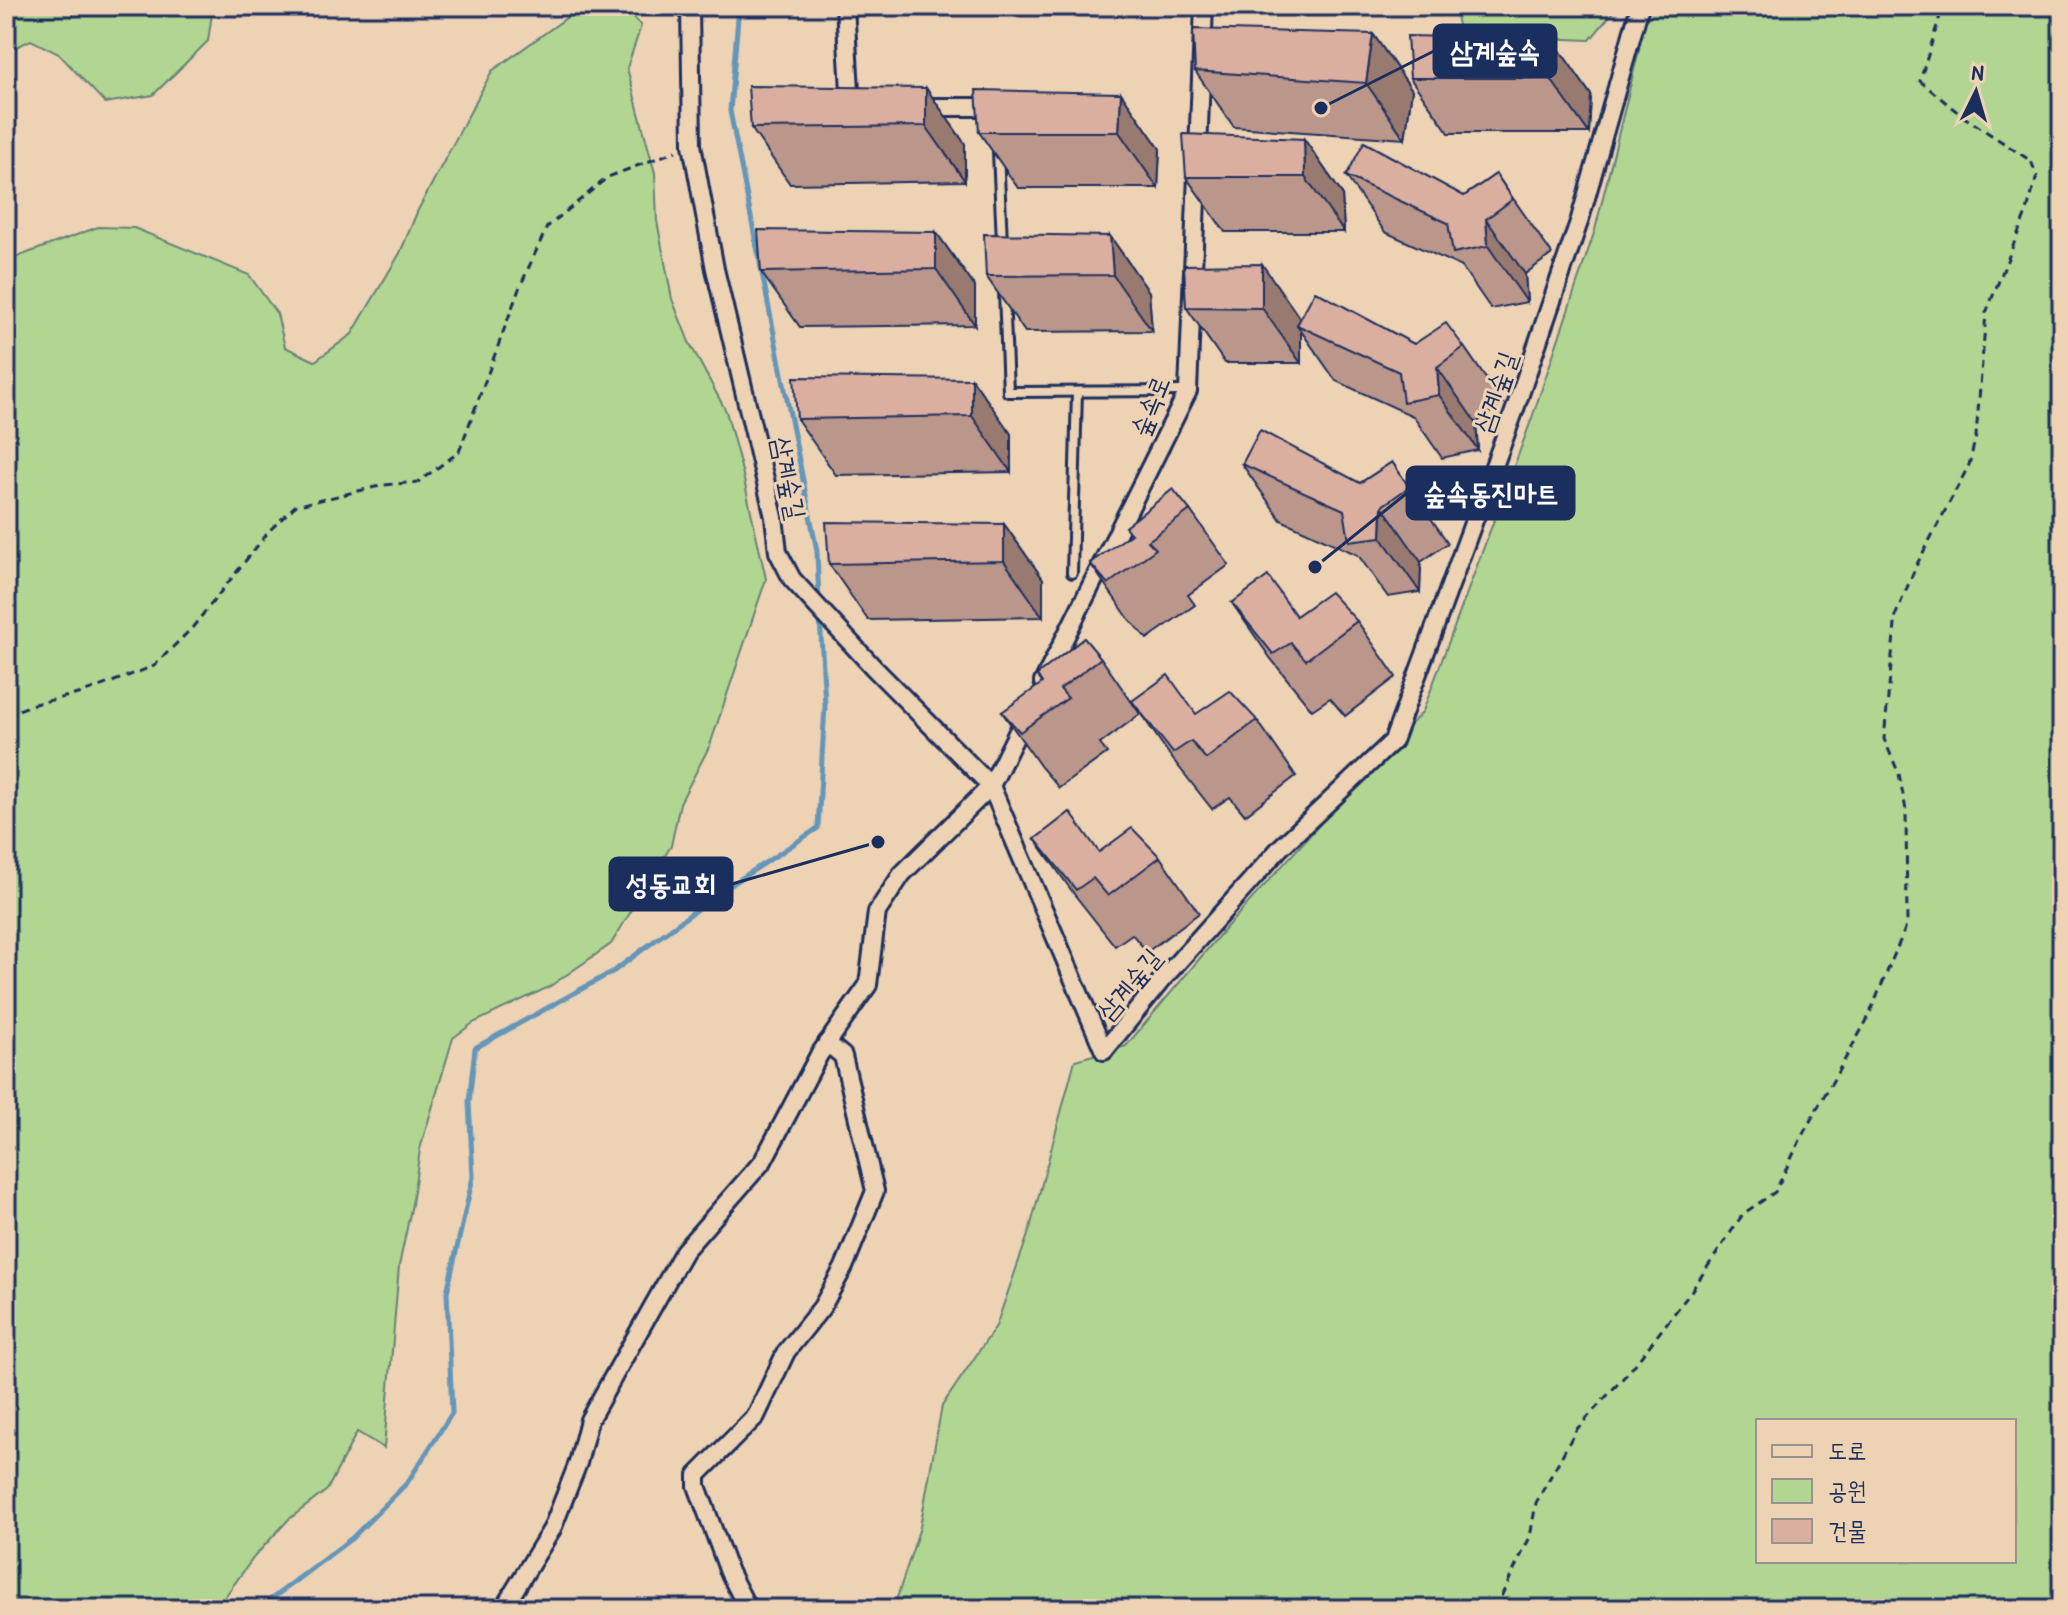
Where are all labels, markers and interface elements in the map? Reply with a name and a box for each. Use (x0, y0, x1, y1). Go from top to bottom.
callout: 삼계숲속 (1434, 25, 1556, 77)
text: 삼계숲속 (1450, 32, 1540, 70)
north arrow (1936, 52, 2016, 132)
text: N (1971, 57, 1985, 88)
street label: 삼계숲길 (1464, 347, 1525, 437)
street label: 숲속로 (1122, 370, 1178, 441)
street label: 삼계숲길 (764, 433, 815, 522)
callout: 숲속동진마트 (1407, 467, 1574, 519)
text: 숲속동진마트 (1423, 474, 1559, 512)
callout: 성동교회 (610, 858, 732, 910)
text: 성동교회 (626, 865, 716, 903)
street label: 삼계숲길 (1088, 940, 1169, 1027)
legend (1756, 1419, 2016, 1563)
text: 도로 (1828, 1434, 1867, 1466)
text: 공원 (1828, 1474, 1867, 1506)
text: 건물 (1828, 1514, 1867, 1546)

